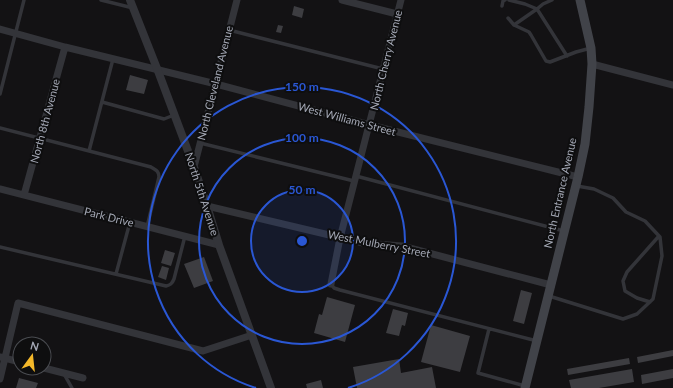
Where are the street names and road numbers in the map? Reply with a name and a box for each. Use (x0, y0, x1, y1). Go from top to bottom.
street label: North Cherry Avenue (367, 8, 404, 111)
street label: North Cleveland Avenue (194, 24, 235, 141)
street label: North 8th Avenue (27, 77, 62, 164)
street label: West Williams Street (297, 99, 398, 138)
street label: North Entrance Avenue (540, 136, 579, 249)
street label: North 5th Avenue (183, 151, 222, 237)
street label: Park Drive (83, 204, 135, 229)
street label: West Mulberry Street (327, 227, 431, 260)

